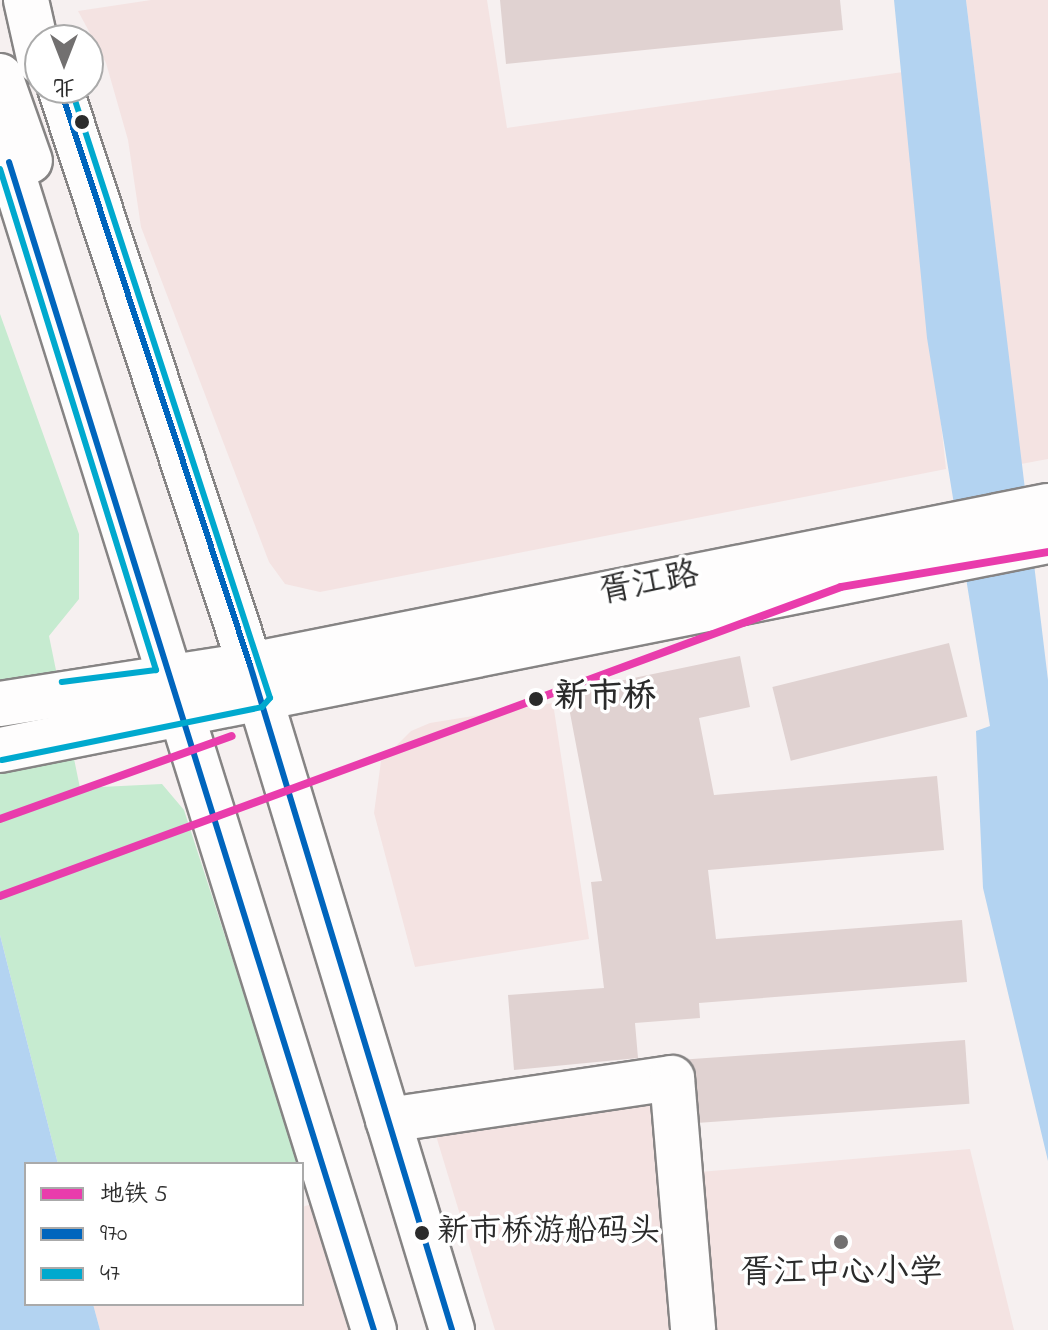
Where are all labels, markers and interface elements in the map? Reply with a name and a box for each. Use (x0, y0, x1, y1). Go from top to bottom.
north arrow (24, 24, 104, 104)
text: 北 (53, 70, 75, 102)
unlabelled marker (74, 114, 90, 130)
street label: 胥江路 (595, 555, 703, 615)
place label: 新市桥 (554, 679, 656, 719)
marker: 新市桥 (525, 688, 547, 710)
legend (24, 1162, 304, 1306)
text: 地铁 5 (100, 1178, 168, 1213)
place label: 新市桥游船码头 (437, 1214, 661, 1252)
text: 970 (100, 1217, 127, 1252)
marker: 新市桥游船码头 (414, 1225, 430, 1241)
marker: 胥江中心小学 (832, 1233, 850, 1251)
place label: 胥江中心小学 (739, 1255, 943, 1295)
text: 47 (100, 1257, 120, 1292)

